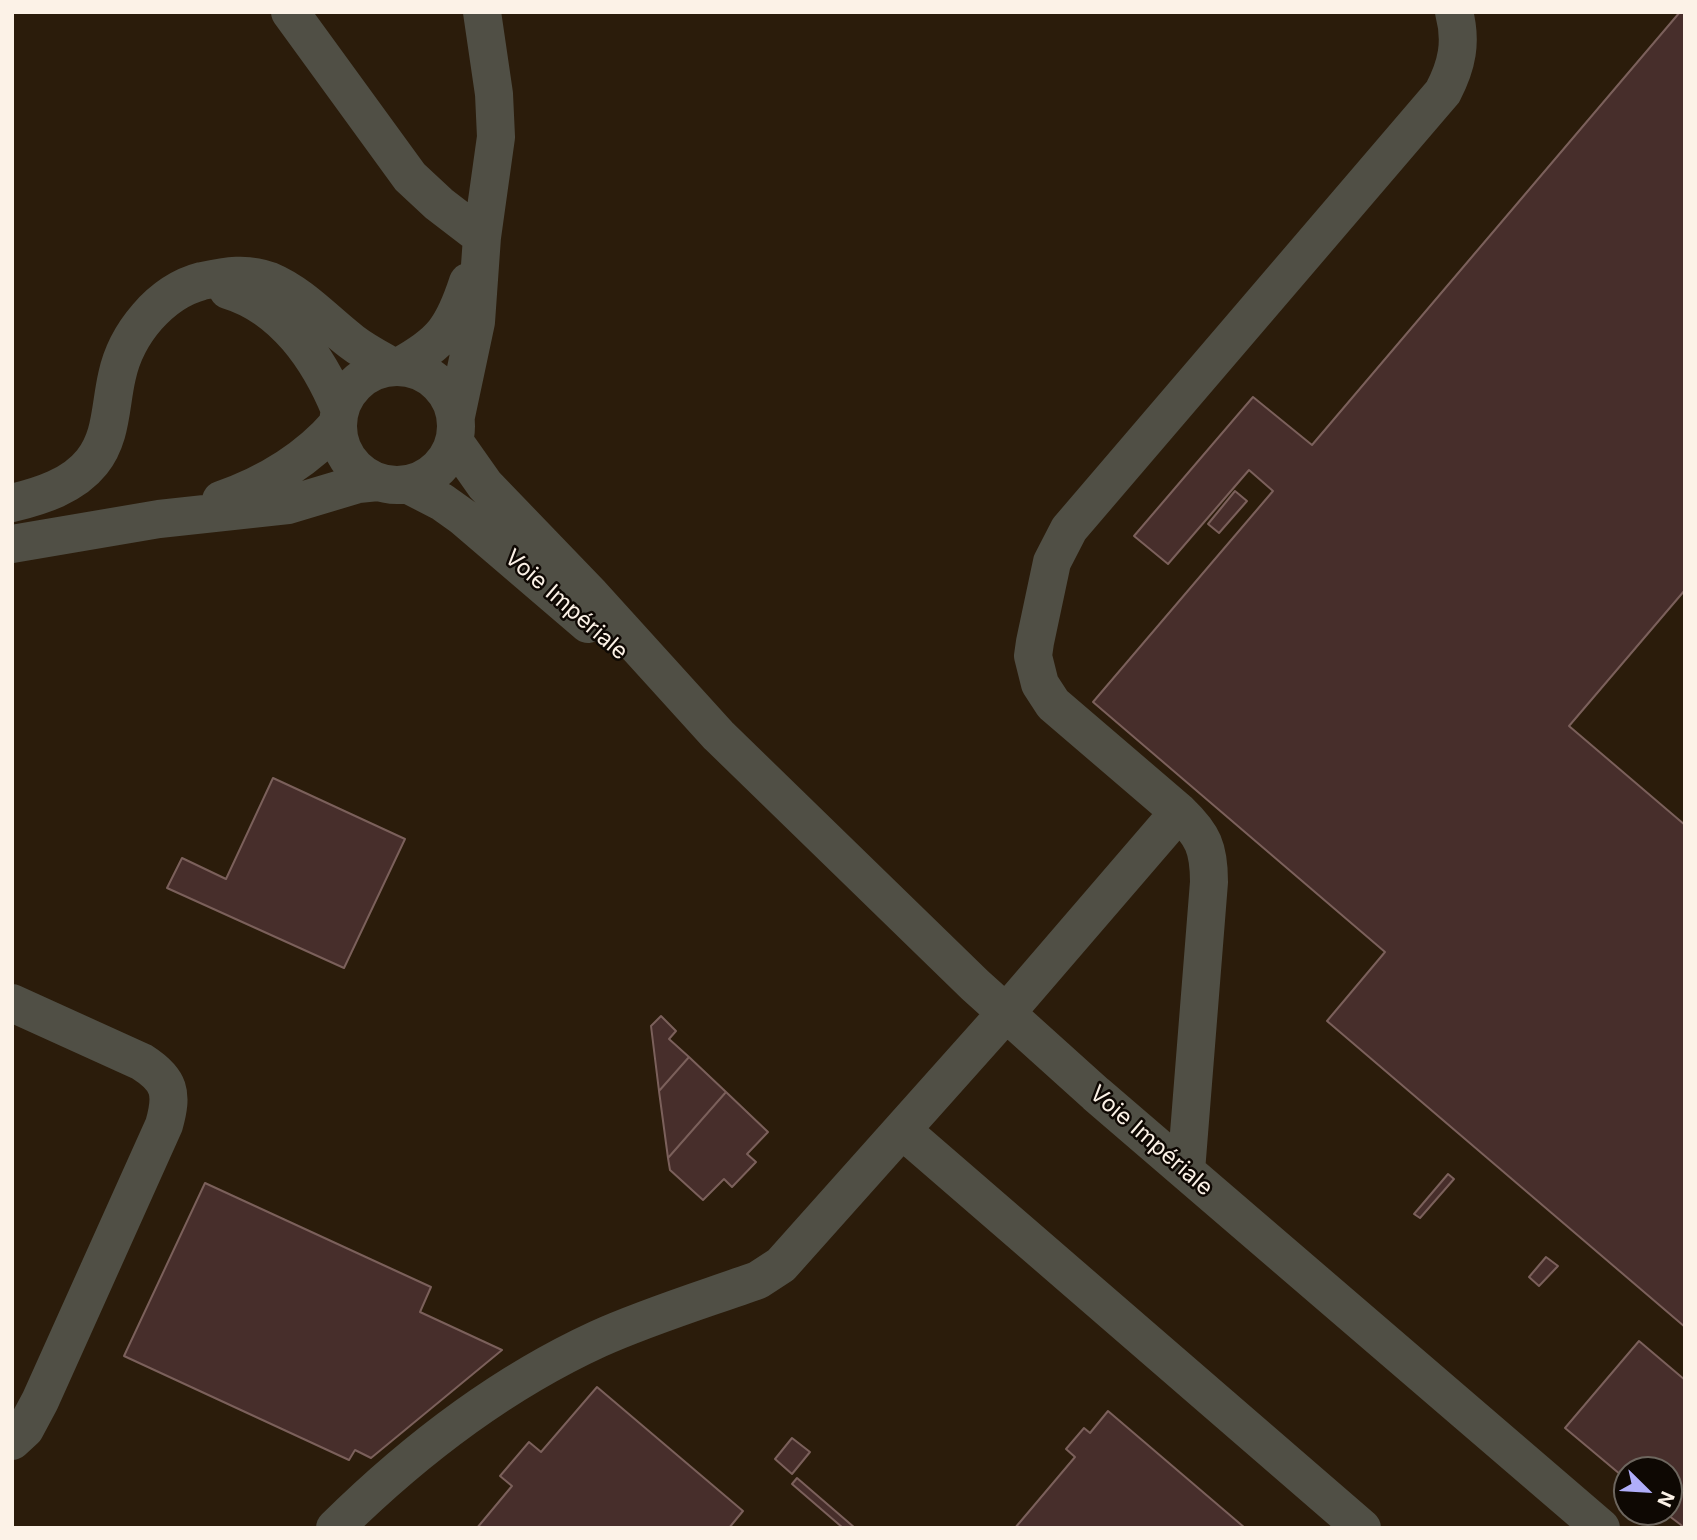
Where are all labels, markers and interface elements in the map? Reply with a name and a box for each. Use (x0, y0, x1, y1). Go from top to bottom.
street label: Voie Impériale (499, 544, 633, 666)
street label: Voie Impériale (1084, 1080, 1218, 1202)
north arrow (1613, 1456, 1683, 1526)
text: N (1652, 1488, 1679, 1510)

